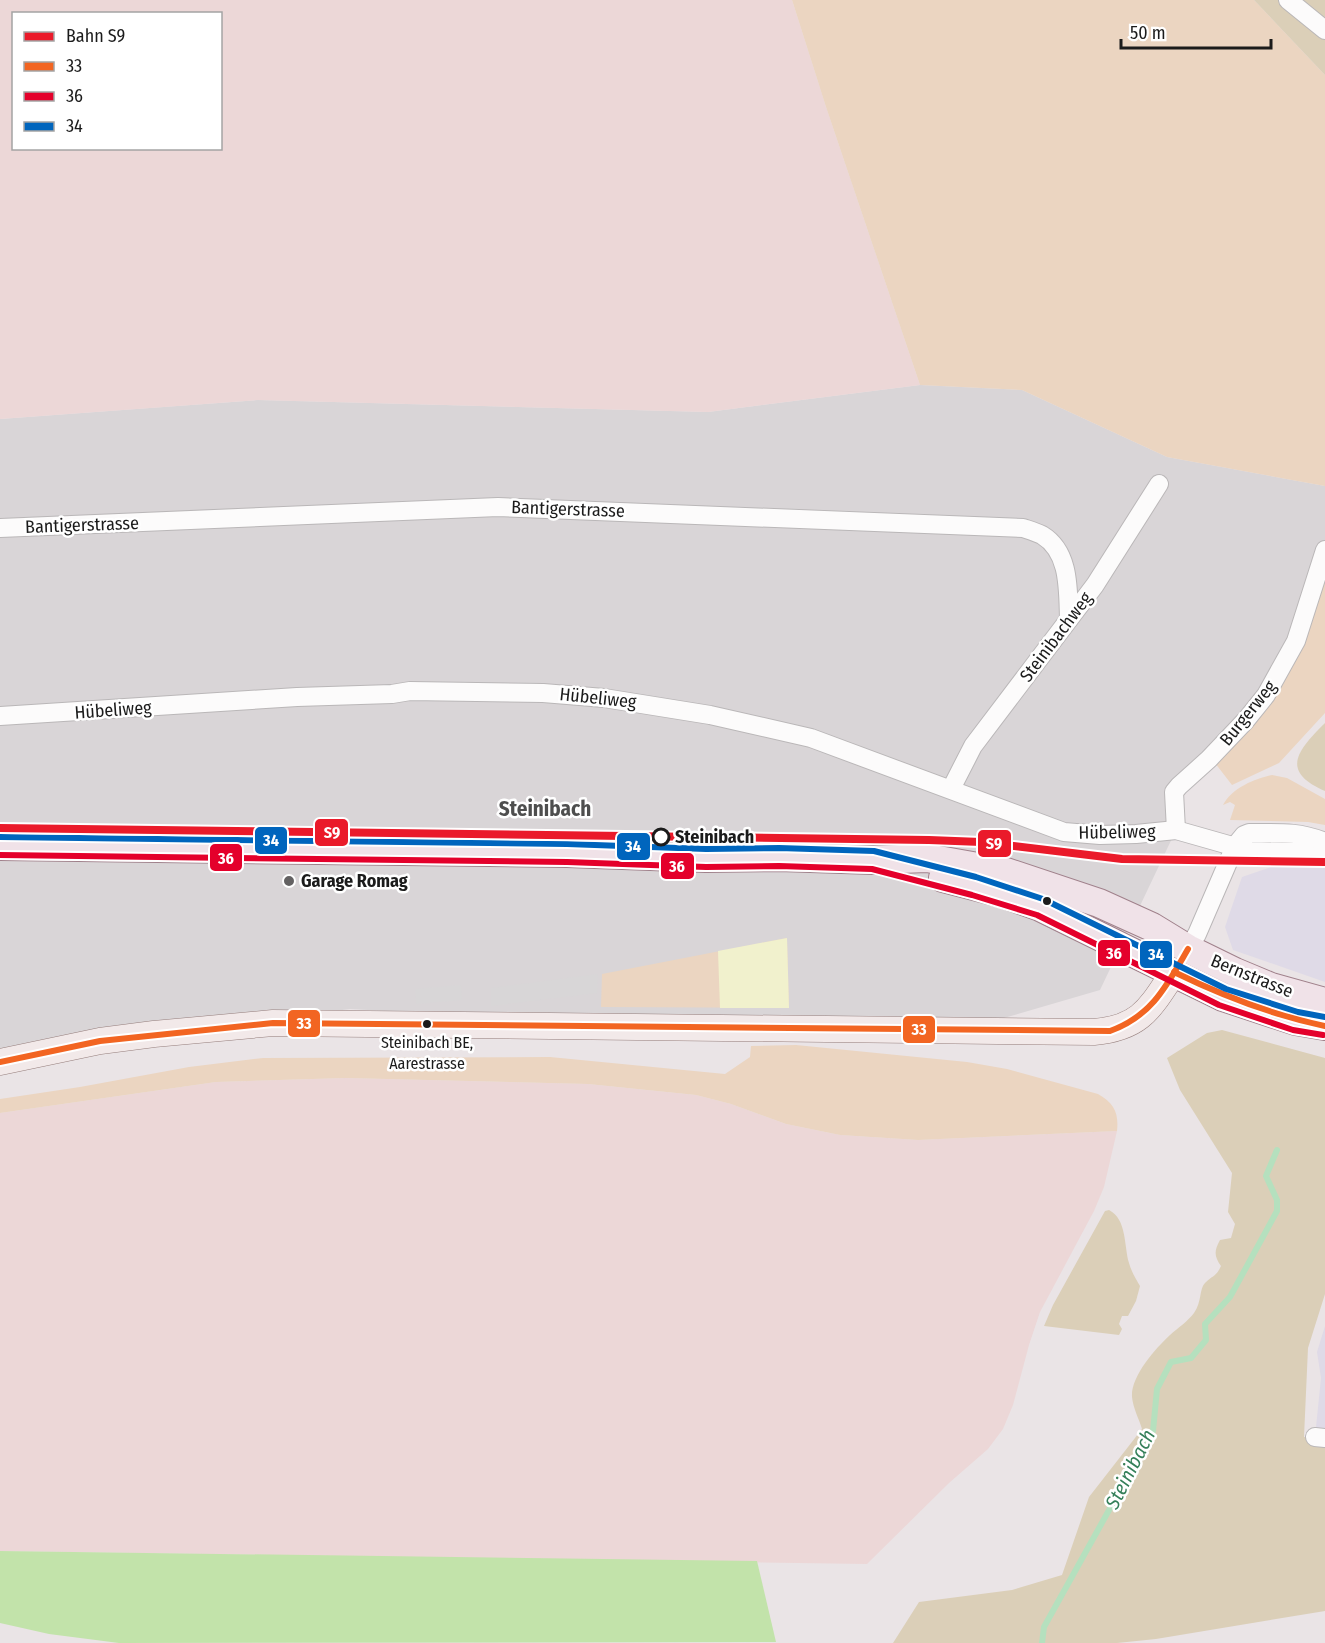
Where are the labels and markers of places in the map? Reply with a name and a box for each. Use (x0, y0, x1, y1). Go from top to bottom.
place label: Steinibach (675, 826, 754, 848)
marker: Steinibach (652, 828, 670, 846)
place label: Garage Romag (301, 870, 408, 892)
marker: Garage Romag (282, 874, 296, 888)
unlabelled marker (1041, 895, 1053, 907)
marker: Steinibach BE, Aarestrasse (421, 1018, 433, 1030)
place label: Steinibach BE, Aarestrasse (381, 1033, 473, 1073)

